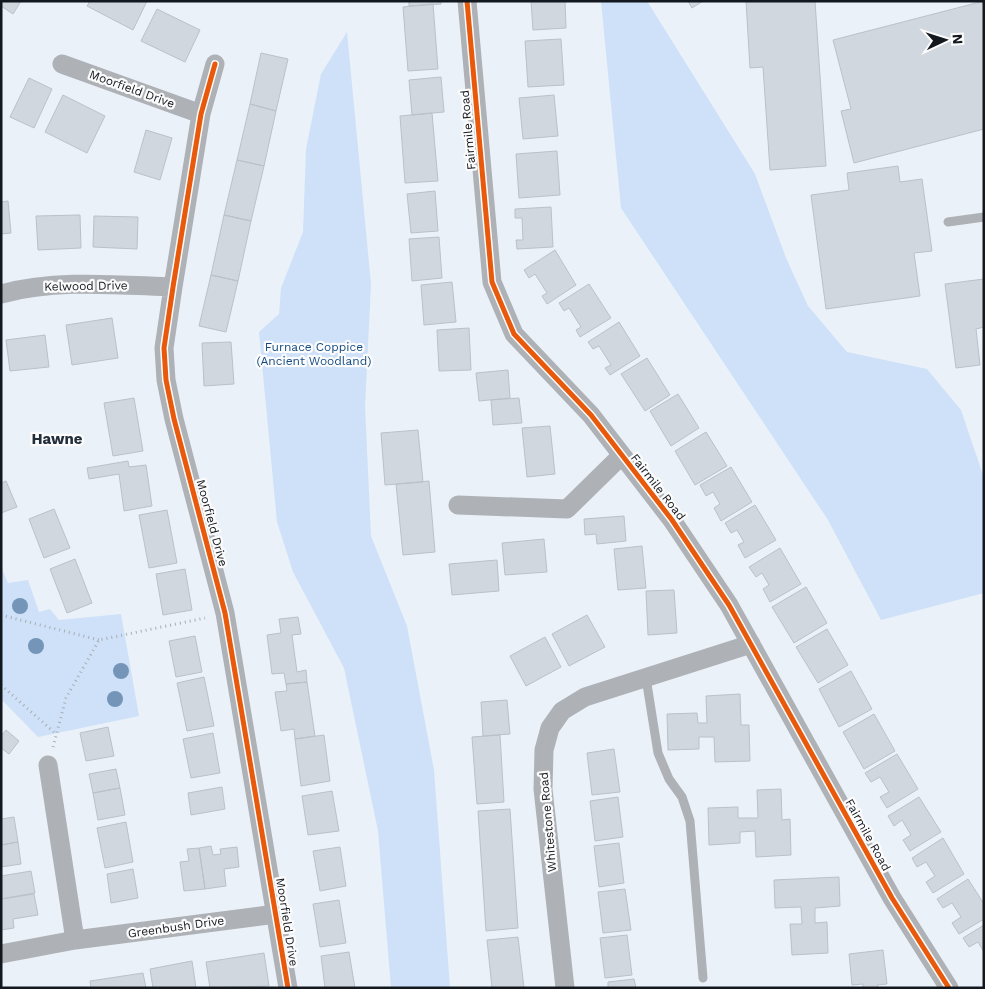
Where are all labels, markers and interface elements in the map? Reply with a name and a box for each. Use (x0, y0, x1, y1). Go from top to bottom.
north arrow (920, 15, 970, 65)
text: N (950, 33, 966, 45)
street label: Moorfield Drive (88, 67, 176, 111)
street label: Fairmile Road (458, 89, 478, 171)
street label: Kelwood Drive (44, 278, 128, 294)
park label: Furnace Coppice (Ancient Woodland) (257, 340, 371, 368)
district label: Hawne (32, 430, 83, 448)
street label: Fairmile Road (628, 451, 688, 523)
street label: Moorfield Drive (194, 478, 230, 568)
street label: Whitestone Road (537, 771, 559, 873)
street label: Fairmile Road (842, 797, 894, 873)
street label: Moorfield Drive (273, 877, 301, 967)
street label: Greenbush Drive (127, 913, 225, 941)

